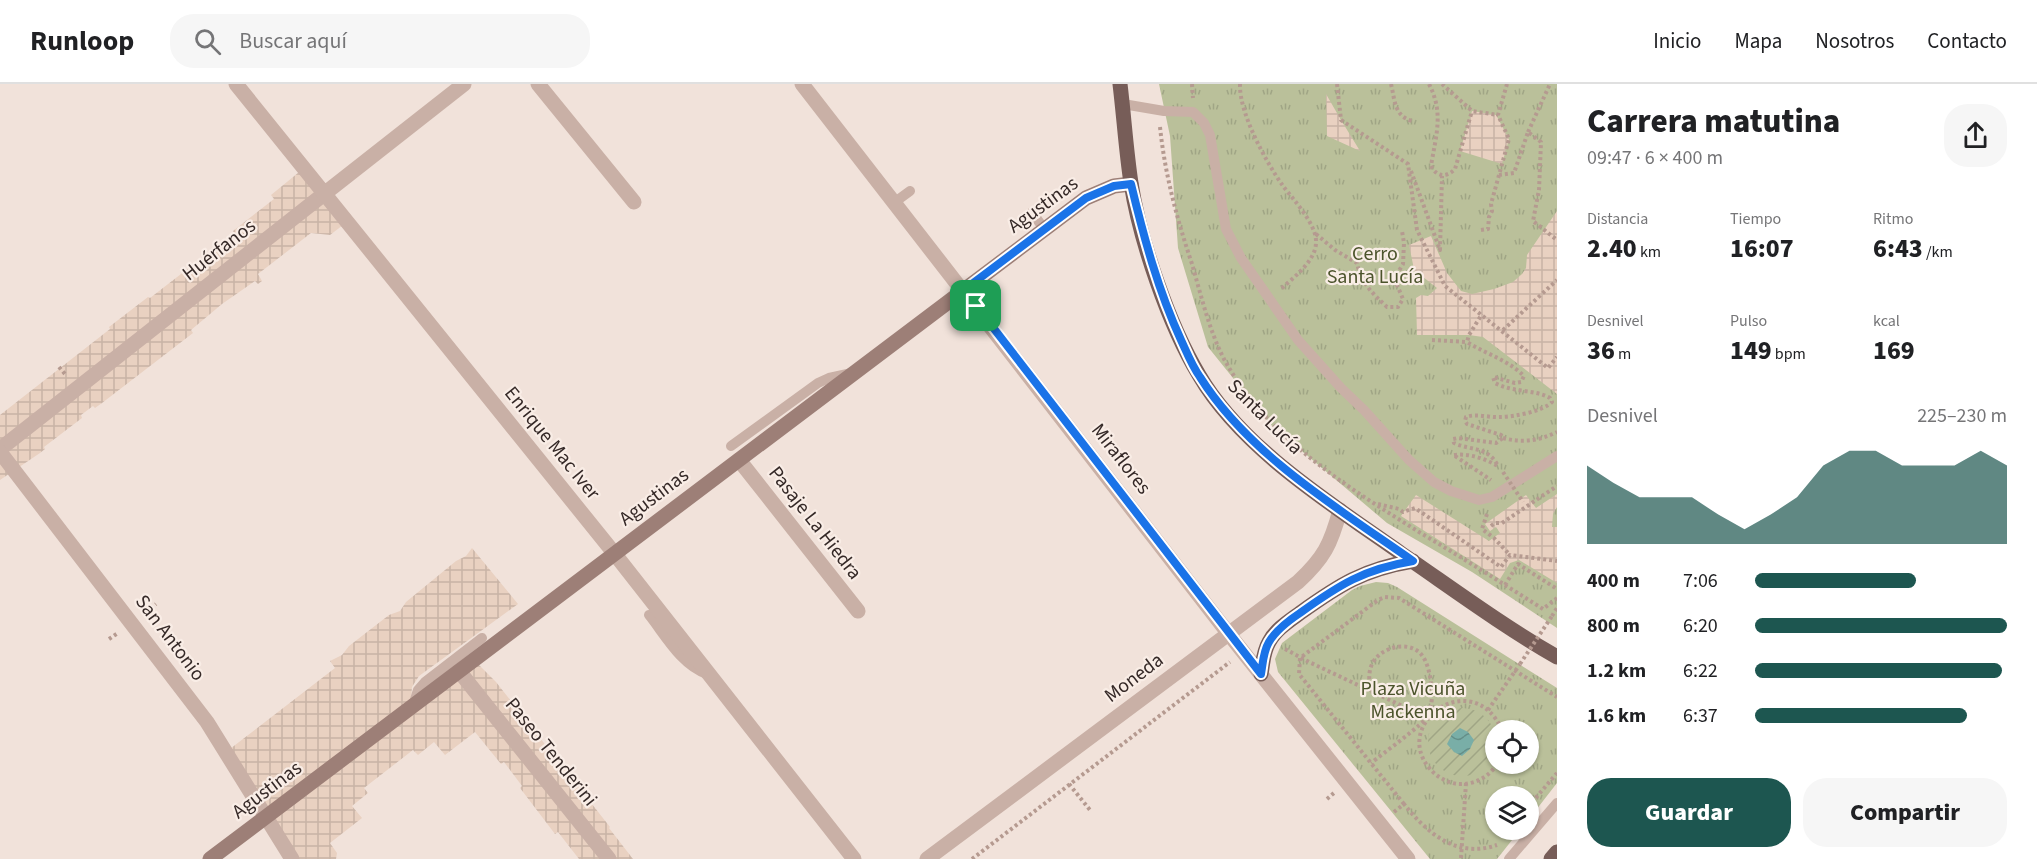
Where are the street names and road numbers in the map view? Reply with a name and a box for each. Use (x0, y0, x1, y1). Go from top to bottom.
street label: Agustinas (1002, 170, 1084, 240)
street label: Huérfanos (176, 212, 262, 288)
street label: Santa Lucía (1221, 373, 1309, 461)
street label: Enrique Mac Iver (498, 380, 606, 506)
street label: Miraflores (1084, 418, 1158, 500)
street label: Pasaje La Hiedra (762, 460, 868, 586)
street label: Agustinas (613, 461, 695, 533)
street label: San Antonio (128, 589, 212, 687)
street label: Moneda (1099, 647, 1169, 709)
street label: Paseo Tenderini (498, 692, 604, 812)
street label: Agustinas (226, 754, 308, 826)

